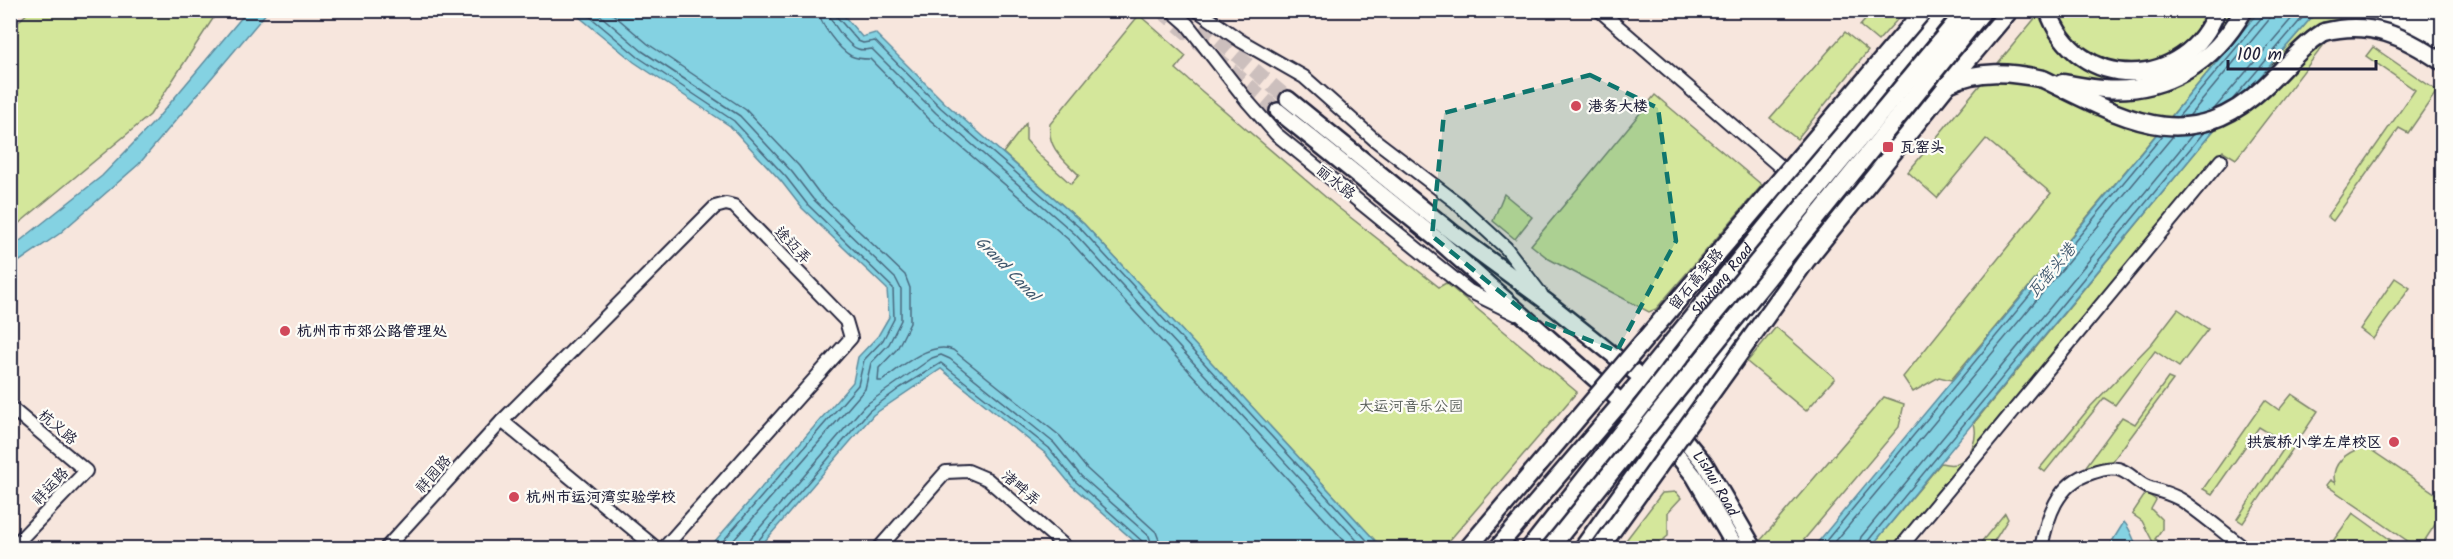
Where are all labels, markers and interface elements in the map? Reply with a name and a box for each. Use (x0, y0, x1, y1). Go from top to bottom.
scale bar (2228, 33, 2376, 71)
text: 100 m (2237, 41, 2282, 70)
place label: 港务大楼 (1588, 95, 1648, 119)
marker: 港务大楼 (1569, 99, 1583, 113)
place label: 瓦窑头 (1900, 136, 1945, 160)
marker: 瓦窑头 (1881, 140, 1895, 154)
street label: 丽水路 (1310, 159, 1360, 206)
street label: 途迈弄 (768, 221, 817, 270)
water label: Grand Canal (969, 231, 1047, 310)
water label: 瓦窑头港 (2022, 237, 2084, 304)
street label: Shixiang Road (1686, 239, 1760, 322)
street label: 留石高架路 (1663, 243, 1730, 316)
place label: 杭州市市郊公路管理处 (297, 320, 447, 344)
marker: 杭州市市郊公路管理处 (278, 324, 292, 338)
park label: 大运河音乐公园 (1358, 395, 1464, 419)
street label: 杭义路 (32, 404, 82, 451)
place label: 拱宸桥小学左岸校区 (2247, 431, 2382, 455)
marker: 拱宸桥小学左岸校区 (2387, 435, 2401, 449)
street label: Lishui Road (1686, 446, 1744, 522)
street label: 祥园路 (410, 450, 458, 499)
street label: 祥运路 (26, 462, 75, 511)
street label: 渚畔弄 (995, 465, 1045, 513)
place label: 杭州市运河湾实验学校 (526, 486, 676, 510)
marker: 杭州市运河湾实验学校 (507, 490, 521, 504)

